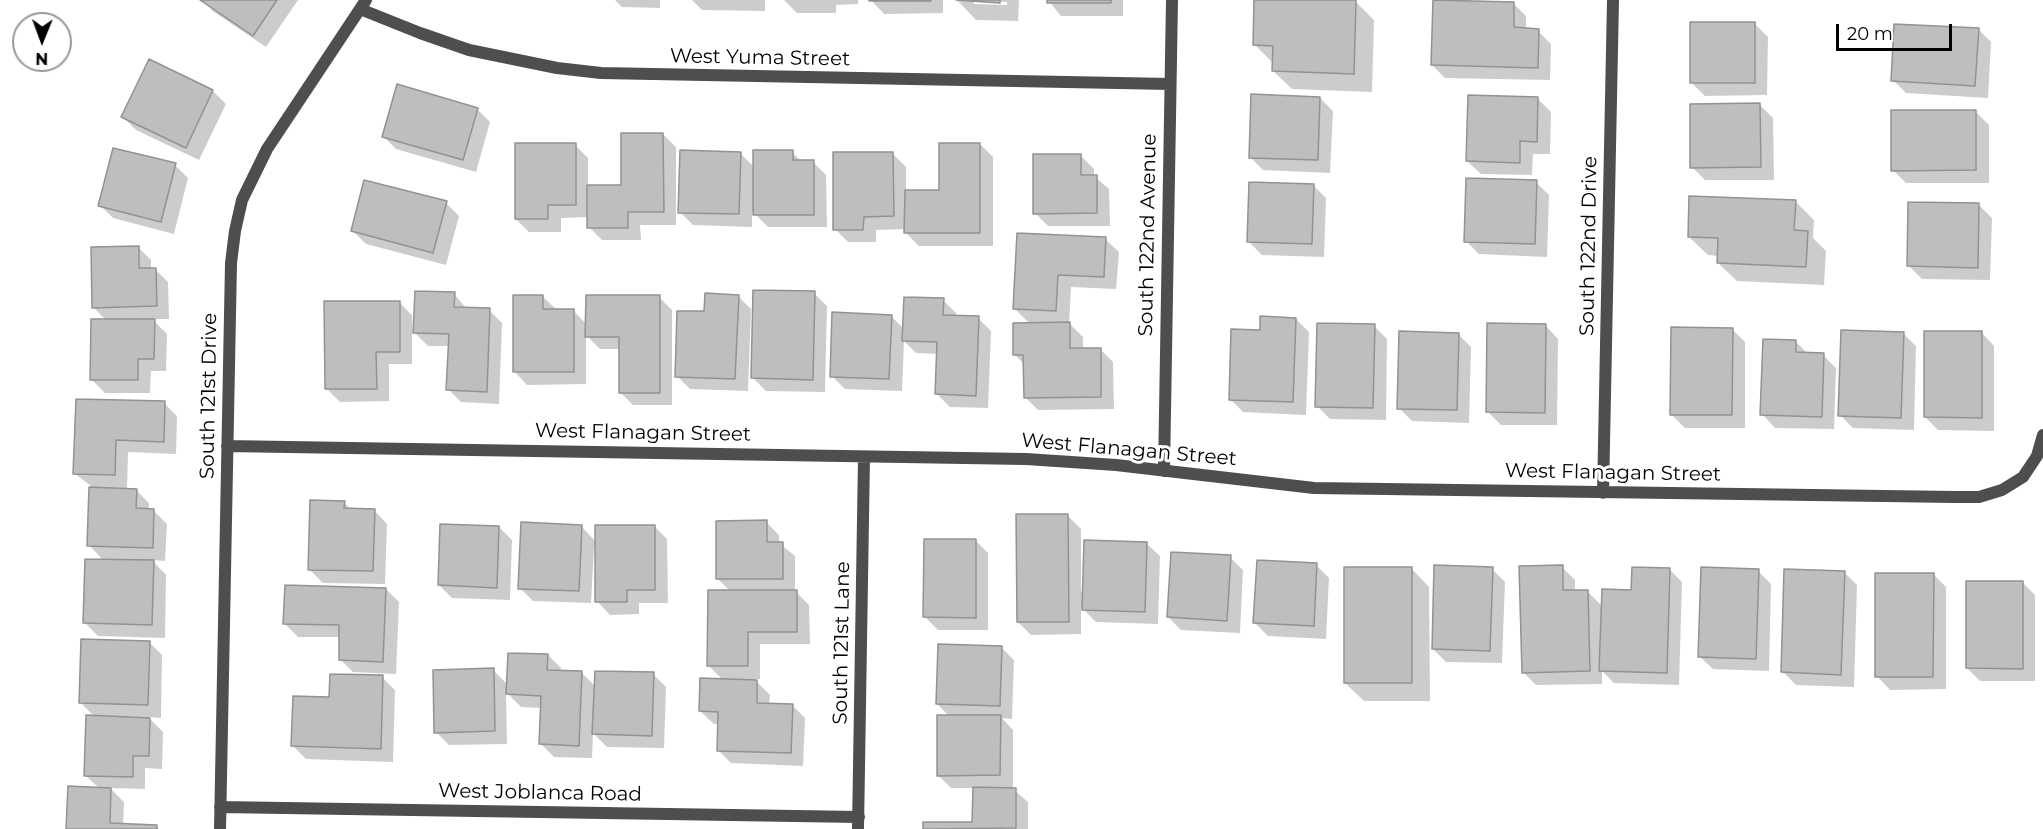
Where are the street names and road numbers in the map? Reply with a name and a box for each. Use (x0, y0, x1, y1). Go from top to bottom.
street label: West Yuma Street (670, 44, 850, 72)
street label: South 122nd Avenue (1134, 133, 1162, 337)
street label: South 122nd Drive (1575, 156, 1603, 336)
street label: South 121st Drive (196, 313, 222, 479)
street label: West Flanagan Street (535, 419, 751, 447)
street label: West Flanagan Street (1020, 429, 1238, 471)
street label: West Flanagan Street (1505, 459, 1721, 487)
street label: South 121st Lane (829, 561, 855, 725)
street label: West Joblanca Road (438, 779, 642, 807)

